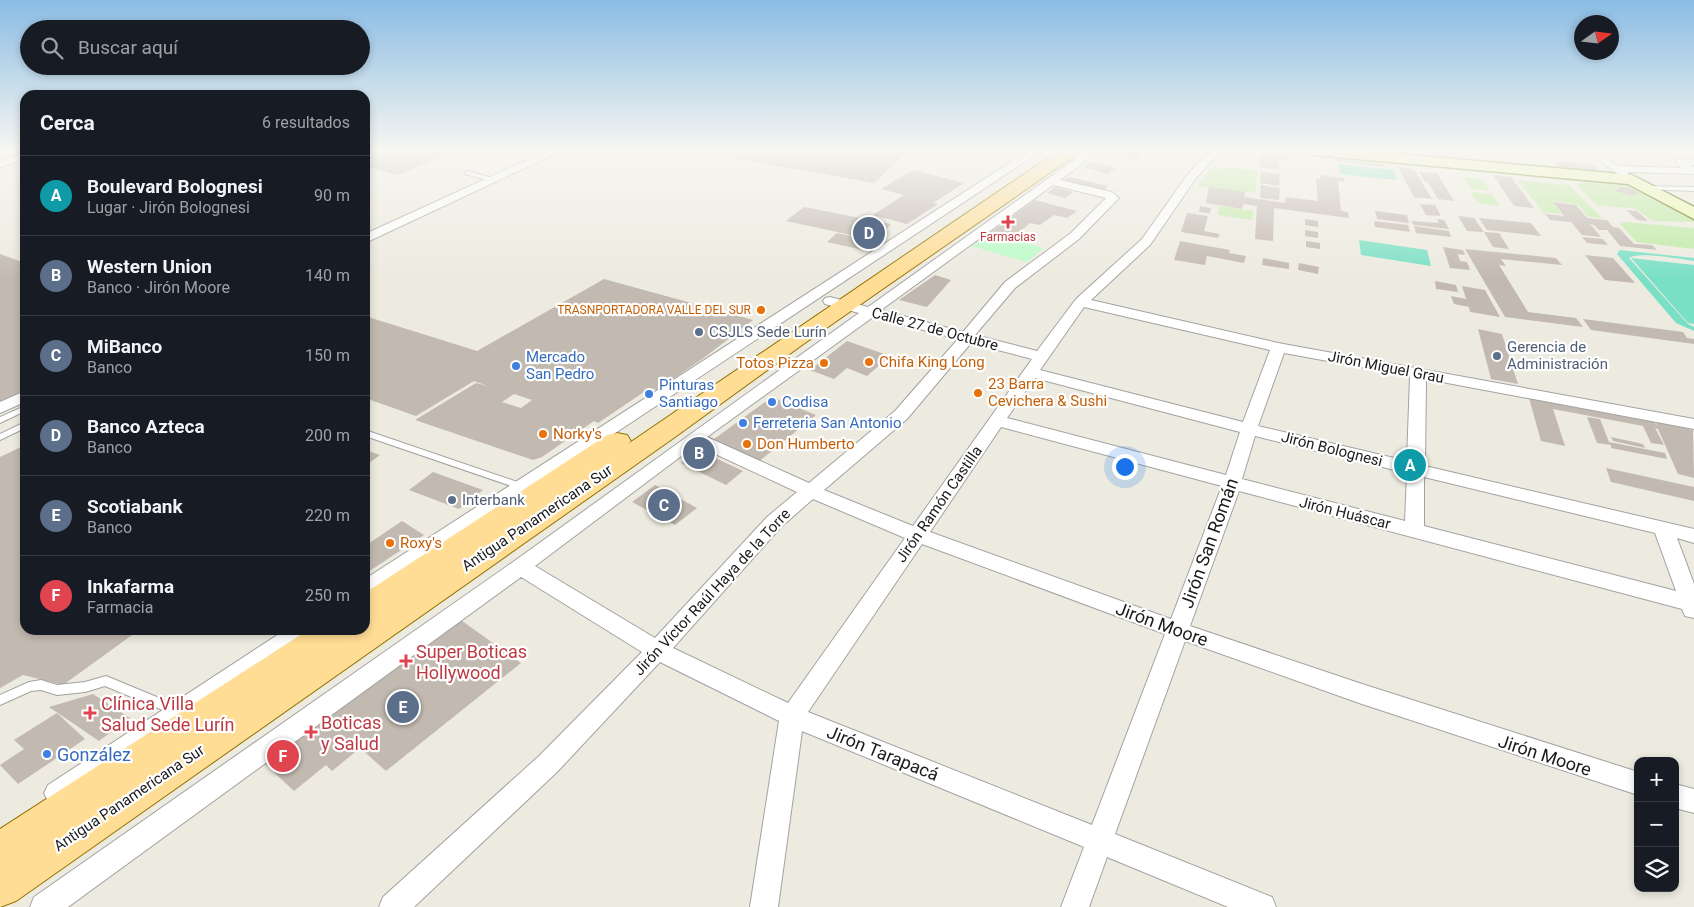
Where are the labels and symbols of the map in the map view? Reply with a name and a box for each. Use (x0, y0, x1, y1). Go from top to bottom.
north arrow (1574, 15, 1619, 60)
pin: D (853, 214, 885, 252)
marker: Farmacias (1002, 216, 1014, 228)
place label: Farmacias (980, 230, 1036, 244)
place label: TRASNPORTADORA VALLE DEL SUR (557, 303, 752, 317)
street label: Calle 27 de Octubre (870, 303, 1000, 355)
marker: TRASNPORTADORA VALLE DEL SUR (755, 304, 767, 316)
place label: CSJLS Sede Lurín (709, 323, 827, 341)
marker: CSJLS Sede Lurín (693, 326, 705, 338)
place label: Gerencia de Administración (1507, 338, 1608, 373)
street label: Jirón Miguel Grau (1327, 347, 1445, 387)
place label: Mercado San Pedro (526, 348, 594, 383)
marker: Gerencia de Administración (1491, 350, 1503, 362)
place label: Chifa King Long (879, 353, 985, 371)
place label: Totos Pizza (736, 354, 814, 372)
marker: Chifa King Long (863, 356, 875, 368)
marker: Totos Pizza (818, 357, 830, 369)
marker: Mercado San Pedro (510, 360, 522, 372)
place label: 23 Barra Cevichera & Sushi (988, 375, 1107, 410)
place label: Pinturas Santiago (659, 376, 718, 411)
marker: 23 Barra Cevichera & Sushi (972, 387, 984, 399)
marker: Pinturas Santiago (643, 388, 655, 400)
place label: Codisa (782, 393, 828, 411)
marker: Codisa (766, 396, 778, 408)
place label: Ferreteria San Antonio (753, 414, 901, 432)
marker: Ferreteria San Antonio (737, 417, 749, 429)
place label: Norky's (553, 425, 602, 443)
marker: Norky's (537, 428, 549, 440)
street label: Jirón Bolognesi (1280, 428, 1384, 470)
pin: B (683, 434, 715, 472)
place label: Don Humberto (757, 435, 855, 453)
marker: Don Humberto (741, 438, 753, 450)
street label: Jirón Ramón Castilla (892, 442, 986, 566)
pin: A (1394, 446, 1426, 484)
your location (1112, 454, 1138, 480)
street label: Antigua Panamericana Sur (458, 461, 616, 575)
street label: Jirón San Román (1176, 475, 1242, 611)
pin: C (648, 486, 680, 524)
place label: Interbank (462, 491, 525, 509)
street label: Jirón Huáscar (1298, 493, 1392, 533)
marker: Interbank (446, 494, 458, 506)
street label: Jirón Víctor Raúl Haya de la Torre (630, 505, 794, 679)
place label: Roxy's (400, 534, 442, 552)
marker: Roxy's (384, 537, 396, 549)
street label: Jirón Moore (1113, 598, 1211, 650)
place label: Super Boticas Hollywood (416, 641, 527, 683)
marker: Super Boticas Hollywood (400, 655, 412, 667)
pin: E (387, 688, 419, 726)
place label: Clínica Villa Salud Sede Lurín (101, 693, 235, 735)
marker: Clínica Villa Salud Sede Lurín (83, 706, 97, 720)
place label: Boticas y Salud (321, 712, 381, 754)
street label: Jirón Tarapacá (824, 721, 942, 785)
marker: Boticas y Salud (305, 726, 317, 738)
street label: Jirón Moore (1496, 730, 1594, 780)
pin: F (267, 737, 299, 775)
street label: Antigua Panamericana Sur (50, 741, 208, 855)
place label: González (57, 744, 131, 765)
marker: González (41, 748, 53, 760)

